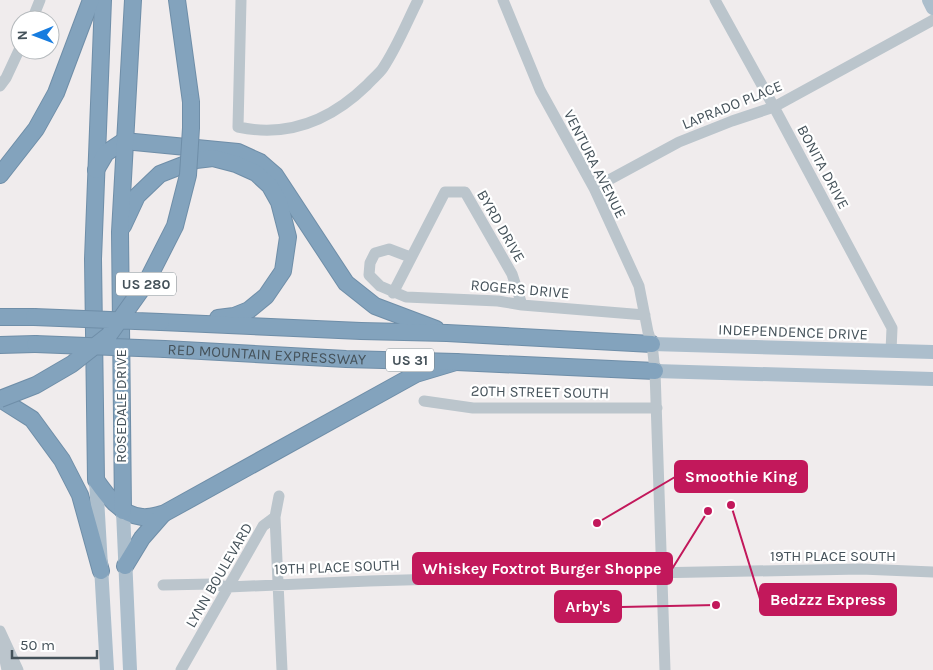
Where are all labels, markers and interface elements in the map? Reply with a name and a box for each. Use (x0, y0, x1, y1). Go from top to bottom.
north arrow (10, 10, 60, 60)
text: N (14, 30, 31, 40)
street label: LAPRADO PLACE (679, 77, 785, 133)
street label: VENTURA AVENUE (560, 107, 630, 221)
street label: BONITA DRIVE (793, 122, 853, 212)
street label: BYRD DRIVE (473, 187, 529, 265)
road number: US 280 (116, 272, 176, 296)
street label: ROGERS DRIVE (470, 276, 570, 302)
street label: INDEPENDENCE DRIVE (718, 320, 868, 344)
street label: RED MOUNTAIN EXPRESSWAY (167, 340, 367, 369)
road number: US 31 (386, 348, 434, 372)
street label: ROSEDALE DRIVE (112, 349, 130, 463)
street label: 20TH STREET SOUTH (471, 382, 609, 402)
callout: Smoothie King (675, 461, 807, 492)
text: Smoothie King (685, 467, 797, 486)
street label: LYNN BOULEVARD (182, 519, 256, 631)
street label: 19TH PLACE SOUTH (770, 547, 896, 565)
callout: Whiskey Foxtrot Burger Shoppe (413, 553, 672, 584)
street label: 19TH PLACE SOUTH (274, 556, 400, 578)
text: Whiskey Foxtrot Burger Shoppe (423, 559, 661, 578)
callout: Bedzzz Express (760, 584, 896, 615)
text: Bedzzz Express (770, 590, 886, 609)
callout: Arby's (555, 591, 621, 622)
text: Arby's (565, 597, 611, 616)
scale bar (12, 628, 98, 660)
text: 50 m (20, 636, 55, 654)

